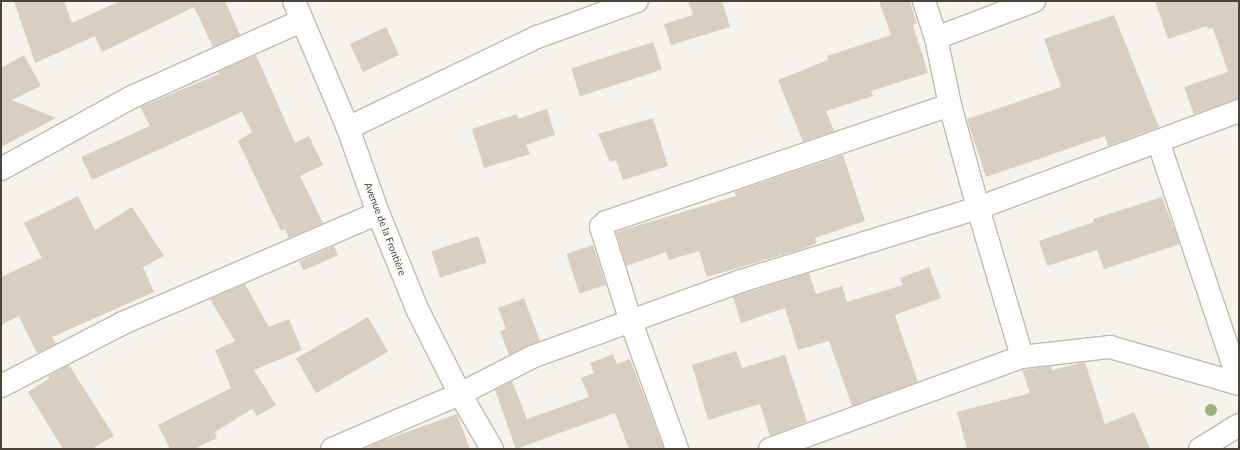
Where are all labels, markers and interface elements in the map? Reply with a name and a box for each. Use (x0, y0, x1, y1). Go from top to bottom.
street label: Avenue de la Frontière (362, 181, 408, 277)

